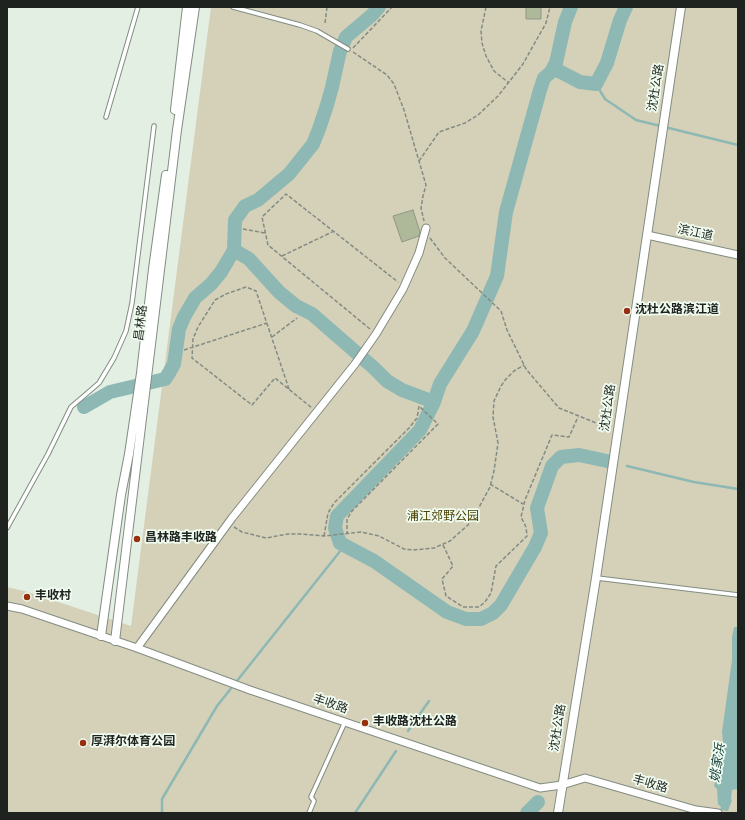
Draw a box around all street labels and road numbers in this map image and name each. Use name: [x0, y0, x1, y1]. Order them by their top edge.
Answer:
street label: 沈杜公路: [646, 63, 668, 113]
street label: 滨江道: [676, 223, 714, 245]
street label: 昌林路: [133, 304, 151, 342]
street label: 沈杜公路: [599, 383, 619, 433]
street label: 丰收路: [311, 692, 349, 718]
street label: 沈杜公路: [548, 703, 570, 753]
street label: 丰收路: [631, 773, 669, 797]

